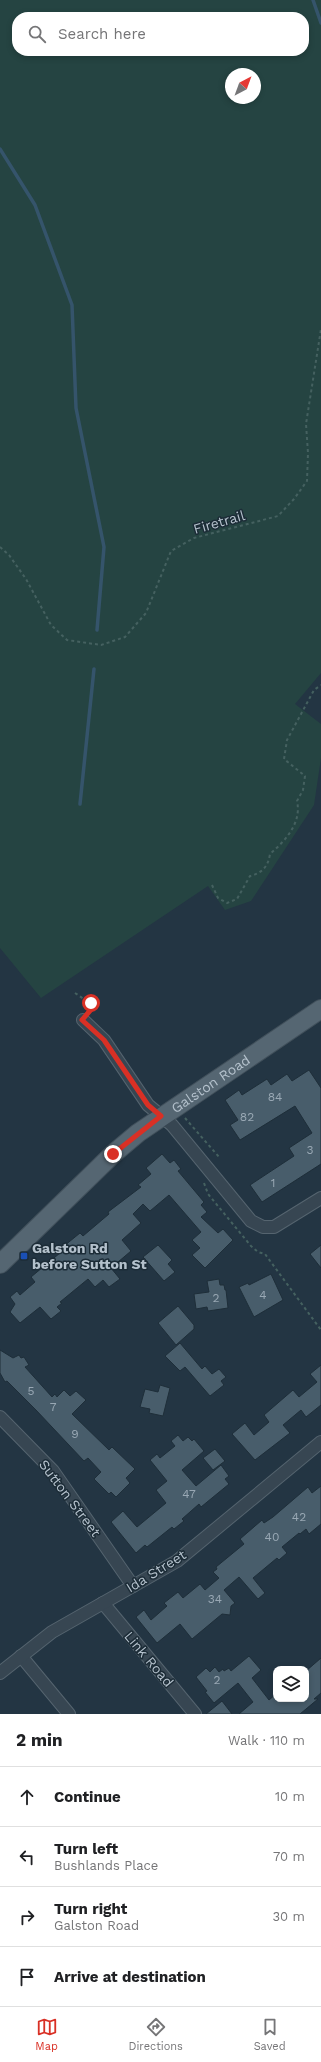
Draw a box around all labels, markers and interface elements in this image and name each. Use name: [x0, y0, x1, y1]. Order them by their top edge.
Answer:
search box: [12, 12, 309, 56]
icon: search: [26, 23, 48, 45]
text: Search here: [58, 25, 146, 43]
north arrow: [225, 68, 261, 104]
street label: Firetrail: [191, 507, 247, 537]
route start: [82, 994, 100, 1012]
street label: Galston Road: [168, 1051, 253, 1116]
house number: 84: [268, 1090, 282, 1104]
house number: 82: [240, 1110, 254, 1124]
house number: 3: [307, 1143, 314, 1157]
route end: [104, 1145, 122, 1163]
house number: 1: [271, 1176, 275, 1190]
place label: Galston Rd before Sutton St: [32, 1240, 147, 1272]
marker: Galston Rd before Sutton St: [19, 1251, 29, 1261]
house number: 4: [259, 1288, 267, 1302]
house number: 2: [213, 1291, 220, 1305]
house number: 5: [28, 1384, 35, 1398]
house number: 7: [50, 1400, 57, 1414]
house number: 9: [71, 1427, 79, 1441]
street label: Sutton Street: [36, 1456, 104, 1540]
house number: 47: [182, 1487, 196, 1501]
house number: 42: [292, 1510, 306, 1524]
house number: 40: [265, 1530, 279, 1544]
street label: Ida Street: [123, 1546, 189, 1596]
house number: 34: [208, 1592, 222, 1606]
street label: Link Road: [121, 1628, 177, 1690]
map controls: [273, 1666, 309, 1702]
button: layers: [273, 1666, 309, 1702]
house number: 2: [214, 1673, 221, 1687]
text: 2 min: [16, 1730, 62, 1750]
text: Walk · 110 m: [228, 1733, 305, 1748]
icon: ahead: [16, 1786, 38, 1808]
text: Continue: [54, 1788, 121, 1806]
text: 10 m: [275, 1789, 305, 1804]
text: Turn left: [54, 1840, 118, 1858]
icon: left: [16, 1846, 38, 1868]
text: 70 m: [273, 1849, 305, 1864]
text: Bushlands Place: [54, 1858, 158, 1873]
text: Turn right: [54, 1900, 127, 1918]
icon: right: [16, 1906, 38, 1928]
text: 30 m: [273, 1909, 305, 1924]
text: Galston Road: [54, 1918, 139, 1933]
icon: arrive: [16, 1966, 38, 1988]
text: Arrive at destination: [54, 1968, 206, 1986]
tab: Map: [35, 2016, 58, 2053]
tab: Directions: [129, 2016, 183, 2053]
tab: Saved: [254, 2016, 286, 2053]

